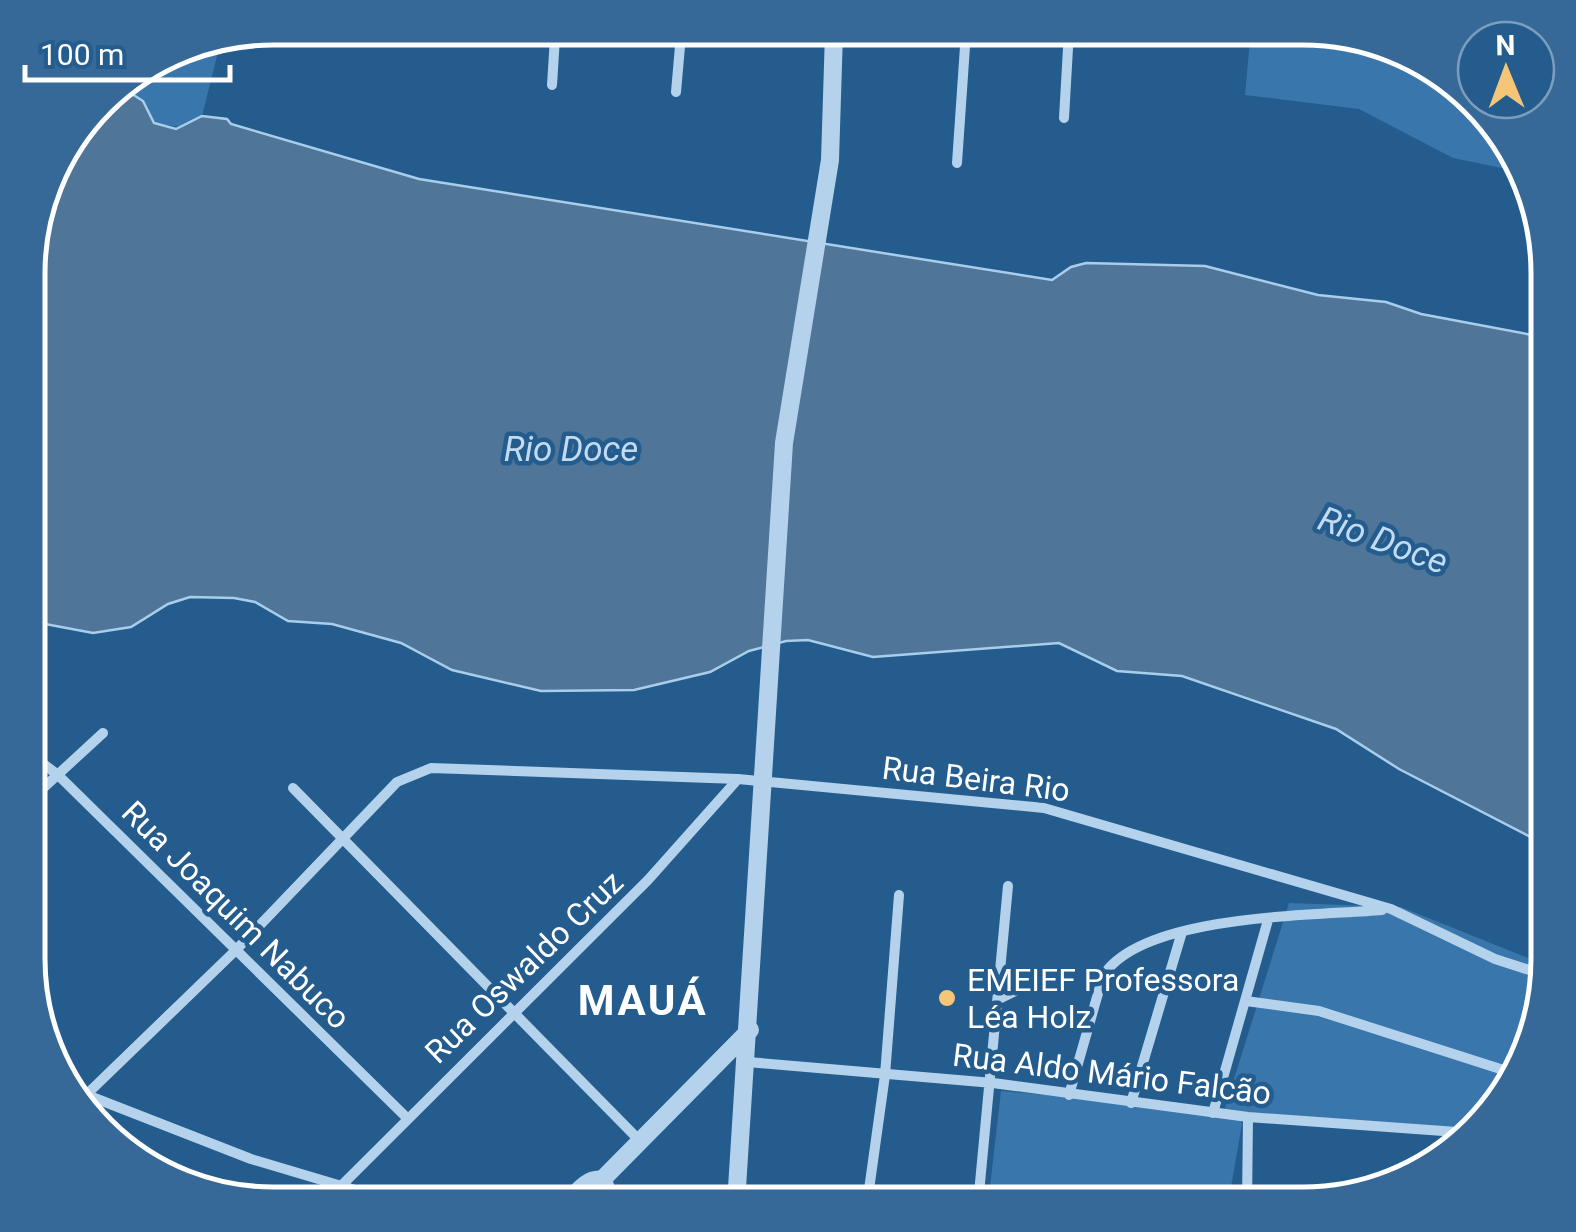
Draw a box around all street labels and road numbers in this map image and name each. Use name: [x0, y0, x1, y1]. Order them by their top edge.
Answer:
street label: Rua Beira Rio: [880, 749, 1072, 809]
street label: Rua Joaquim Nabuco: [114, 793, 358, 1037]
street label: Rua Oswaldo Cruz: [417, 863, 631, 1071]
street label: Rua Aldo Mário Falcão: [951, 1036, 1273, 1112]

